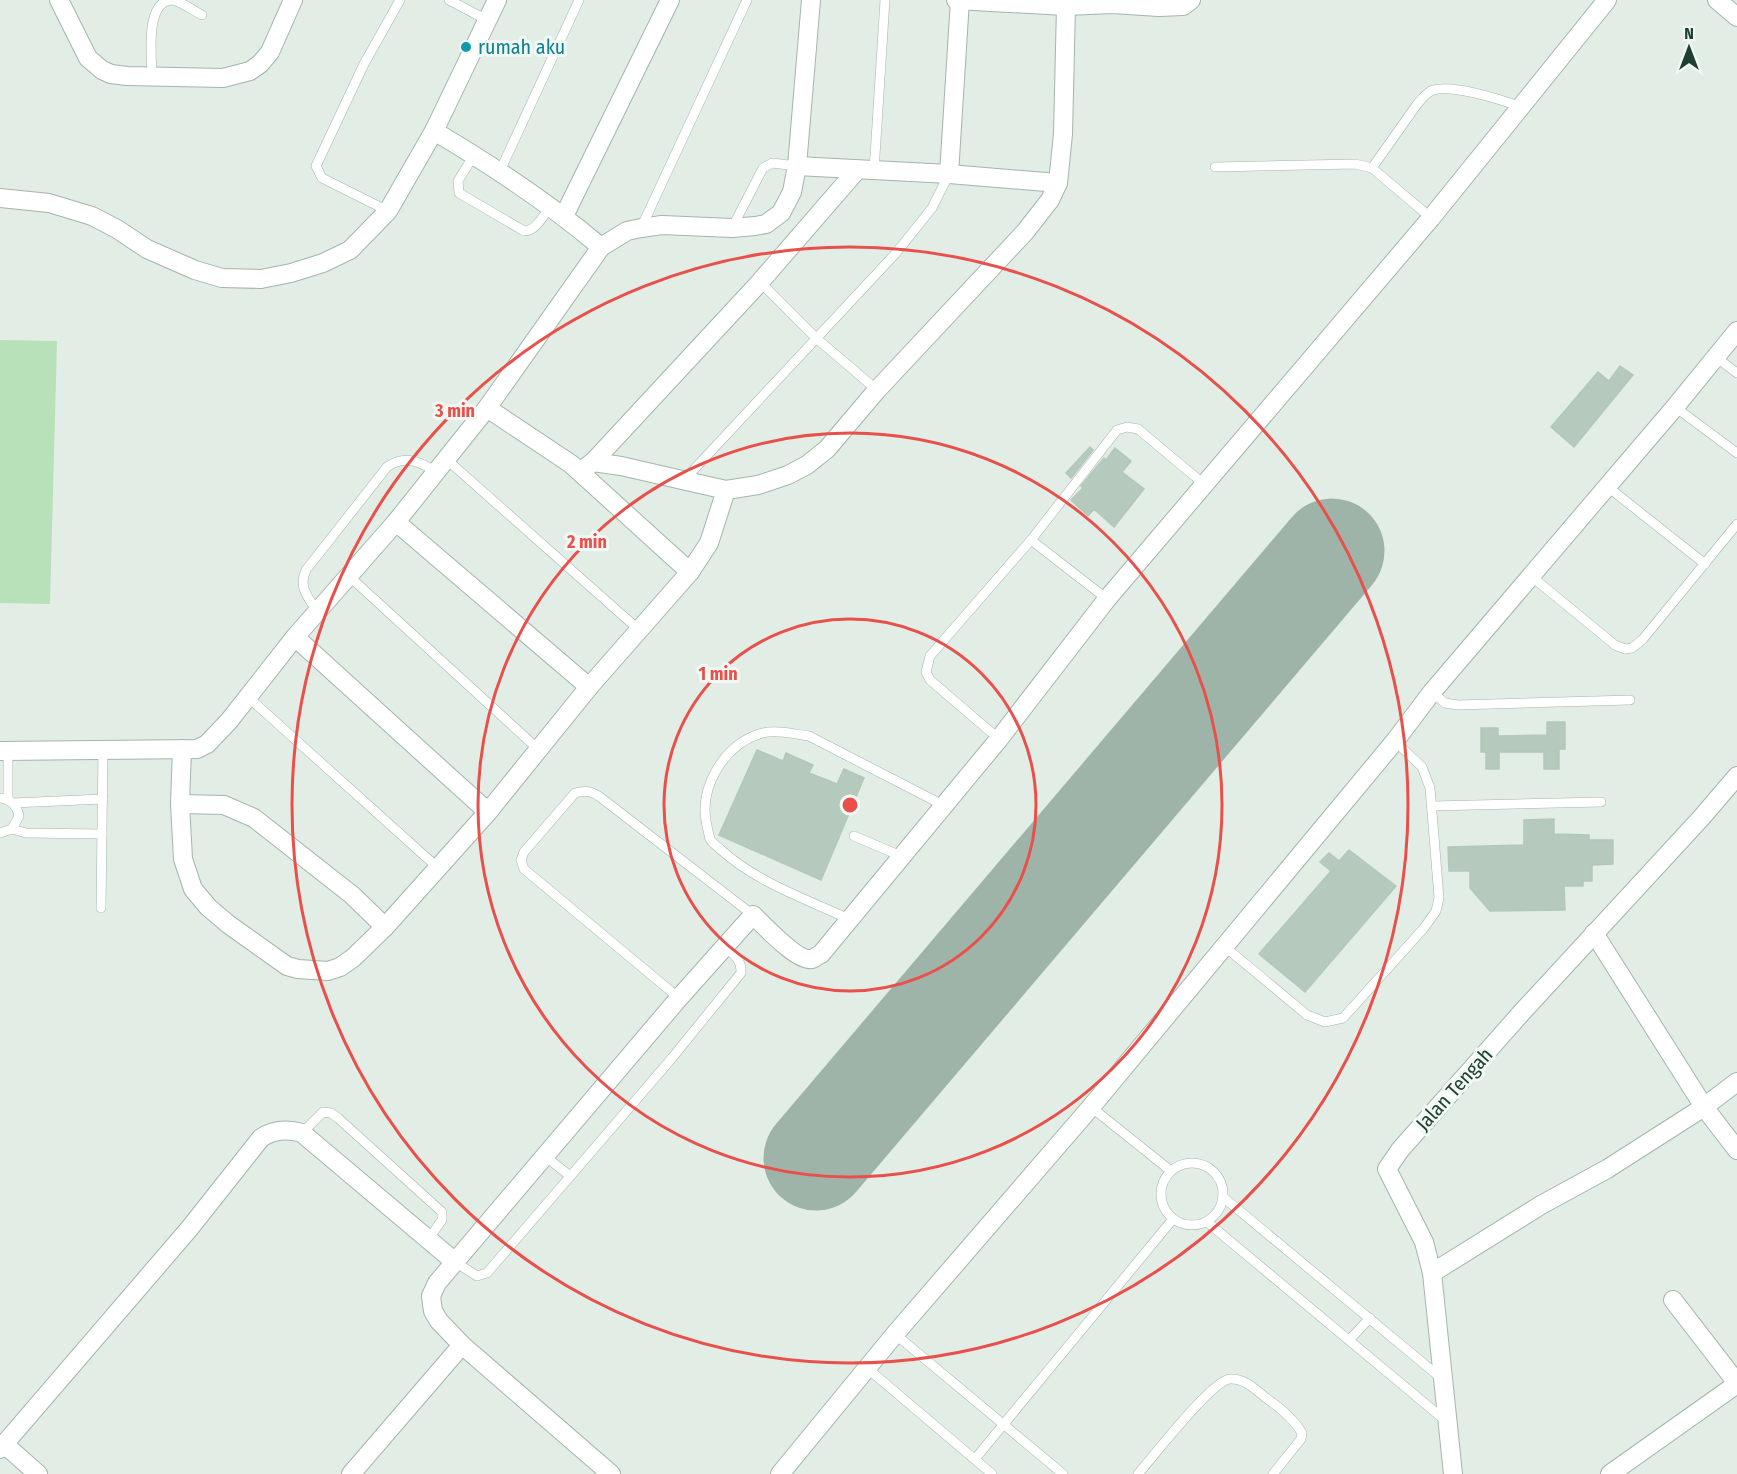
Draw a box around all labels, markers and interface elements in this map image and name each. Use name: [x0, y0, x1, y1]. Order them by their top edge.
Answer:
north arrow: [1659, 18, 1719, 78]
text: N: [1684, 24, 1694, 43]
place label: rumah aku: [478, 35, 565, 59]
marker: rumah aku: [459, 40, 473, 54]
text: 3 min: [434, 400, 475, 422]
text: 2 min: [566, 531, 607, 553]
text: 1 min: [698, 663, 738, 685]
centre of rings: [840, 795, 860, 815]
street label: Jalan Tengah: [1411, 1043, 1497, 1135]

